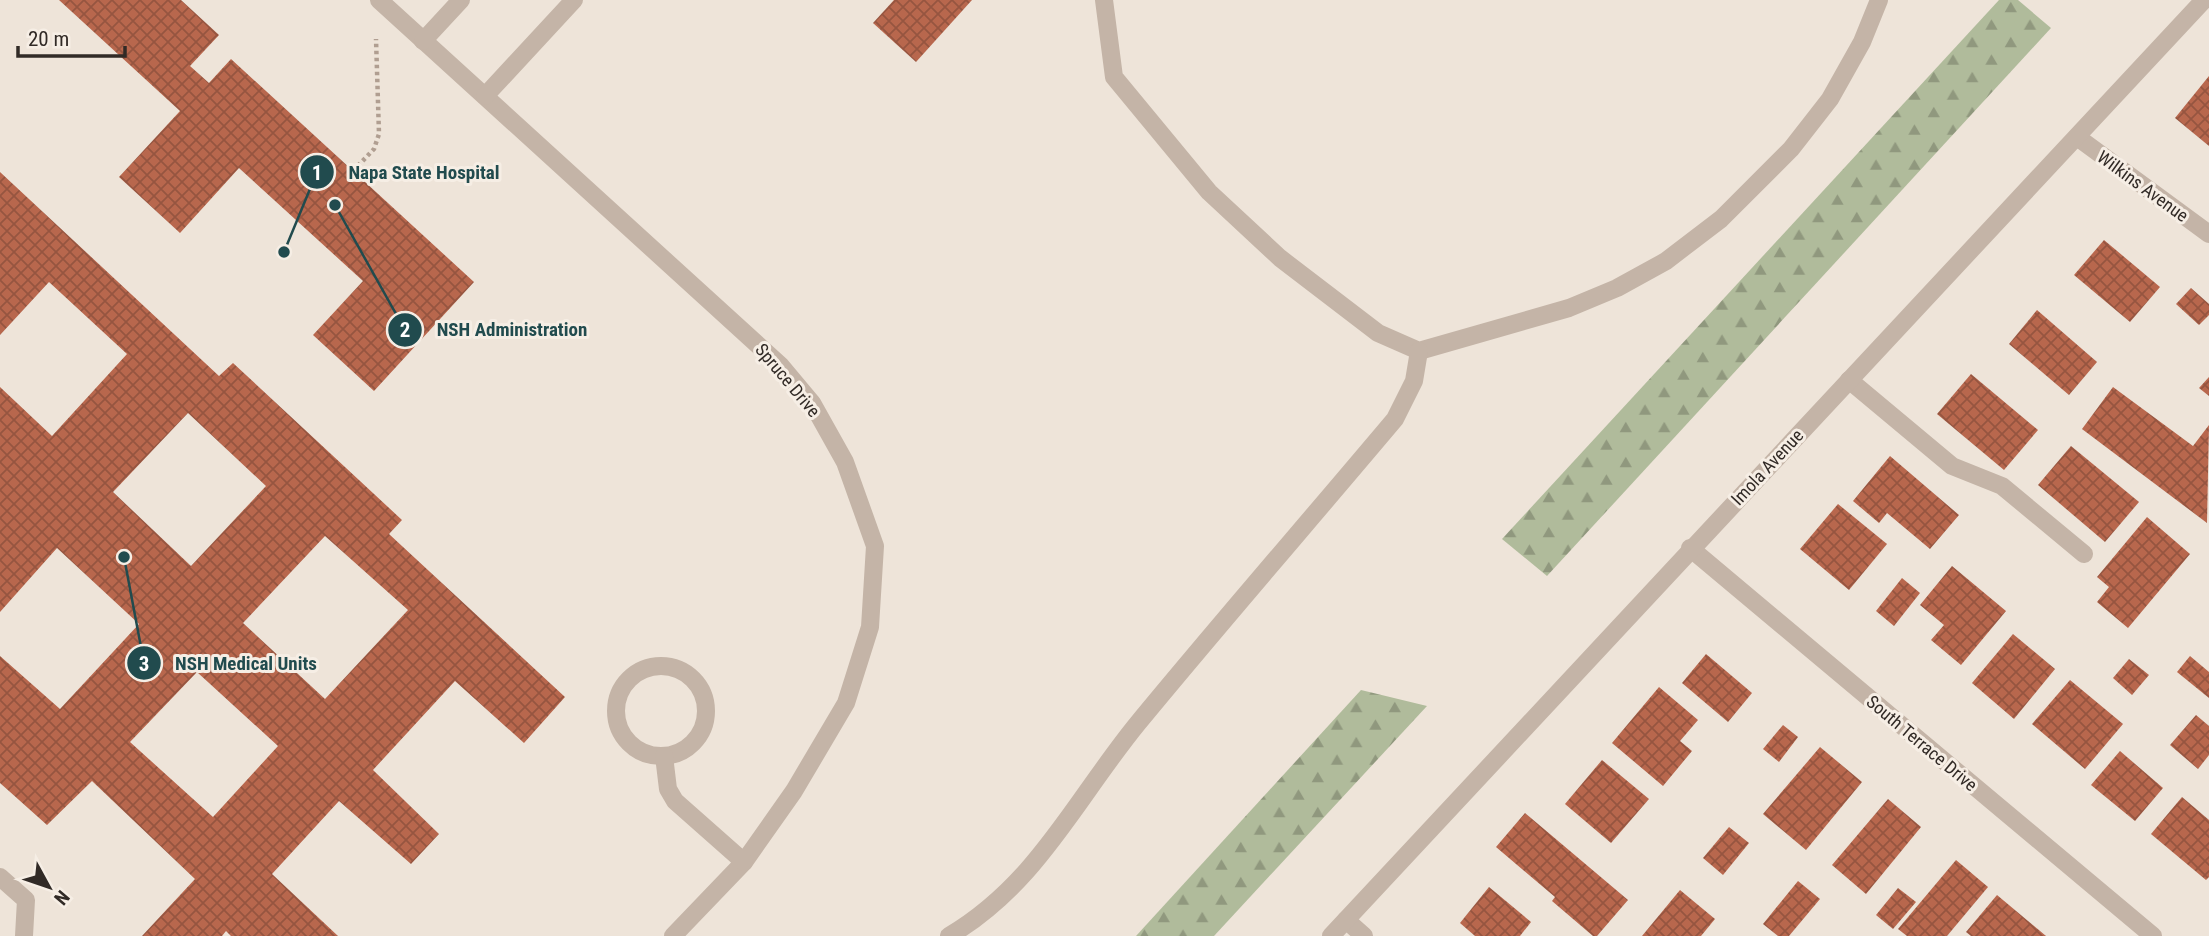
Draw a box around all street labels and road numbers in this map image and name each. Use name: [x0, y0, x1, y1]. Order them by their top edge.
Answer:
street label: Wilkins Avenue: [2094, 146, 2192, 226]
street label: Spruce Drive: [751, 339, 825, 421]
street label: Imola Avenue: [1727, 425, 1807, 509]
street label: South Terrace Drive: [1862, 691, 1982, 795]

